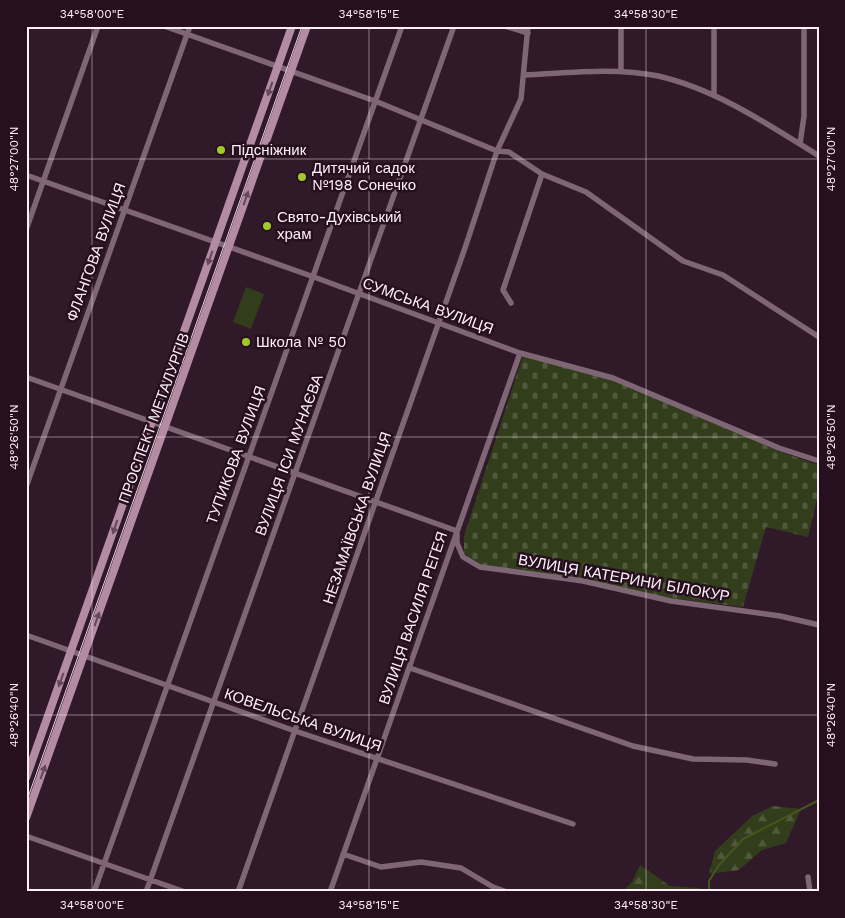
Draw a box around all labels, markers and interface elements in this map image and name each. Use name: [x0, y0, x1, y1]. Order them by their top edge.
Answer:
text: 34°58'00"E: [60, 7, 125, 21]
text: 34°58'15"E: [338, 7, 400, 21]
text: 34°58'30"E: [614, 7, 678, 21]
one-way arrow: [266, 81, 273, 96]
text: 48°27'00"N: [7, 126, 21, 192]
text: 48°27'00"N: [824, 126, 838, 192]
place label: Підсніжник: [231, 141, 307, 159]
marker: Підсніжник: [215, 144, 227, 156]
place label: Дитячий садок №198 Сонечко: [312, 159, 416, 194]
marker: Дитячий садок №198 Сонечко: [296, 171, 308, 183]
street label: ФЛАНГОВА ВУЛИЦЯ: [63, 180, 129, 324]
one-way arrow: [242, 190, 250, 205]
place label: Свято-Духівський храм: [277, 208, 402, 243]
marker: Свято-Духівський храм: [261, 220, 273, 232]
one-way arrow: [206, 251, 213, 266]
street label: СУМСЬКА ВУЛИЦЯ: [360, 274, 496, 338]
street label: ПРОСПЕКТ МЕТАЛУРГІВ: [115, 330, 193, 506]
place label: Школа № 50: [256, 333, 346, 351]
marker: Школа № 50: [240, 336, 252, 348]
street label: ВУЛИЦЯ ІСИ МУНАЄВА: [251, 372, 327, 538]
street label: ТУПИКОВА ВУЛИЦЯ: [203, 383, 269, 527]
text: 48°26'50"N: [7, 404, 21, 470]
text: 48°26'50"N: [824, 404, 838, 470]
street label: НЕЗАМАЇВСЬКА ВУЛИЦЯ: [319, 429, 395, 607]
one-way arrow: [111, 520, 119, 535]
street label: ВУЛИЦЯ ВАСИЛЯ РЕГЕЯ: [375, 529, 451, 707]
street label: ВУЛИЦЯ КАТЕРИНИ БІЛОКУР: [517, 551, 731, 605]
one-way arrow: [93, 611, 101, 626]
one-way arrow: [57, 673, 64, 688]
text: 48°26'40"N: [7, 683, 21, 747]
text: 48°26'40"N: [824, 683, 838, 747]
street label: КОВЕЛЬСЬКА ВУЛИЦЯ: [222, 685, 384, 755]
one-way arrow: [39, 764, 47, 779]
text: 34°58'00"E: [60, 898, 125, 912]
text: 34°58'15"E: [338, 898, 400, 912]
text: 34°58'30"E: [614, 898, 678, 912]

